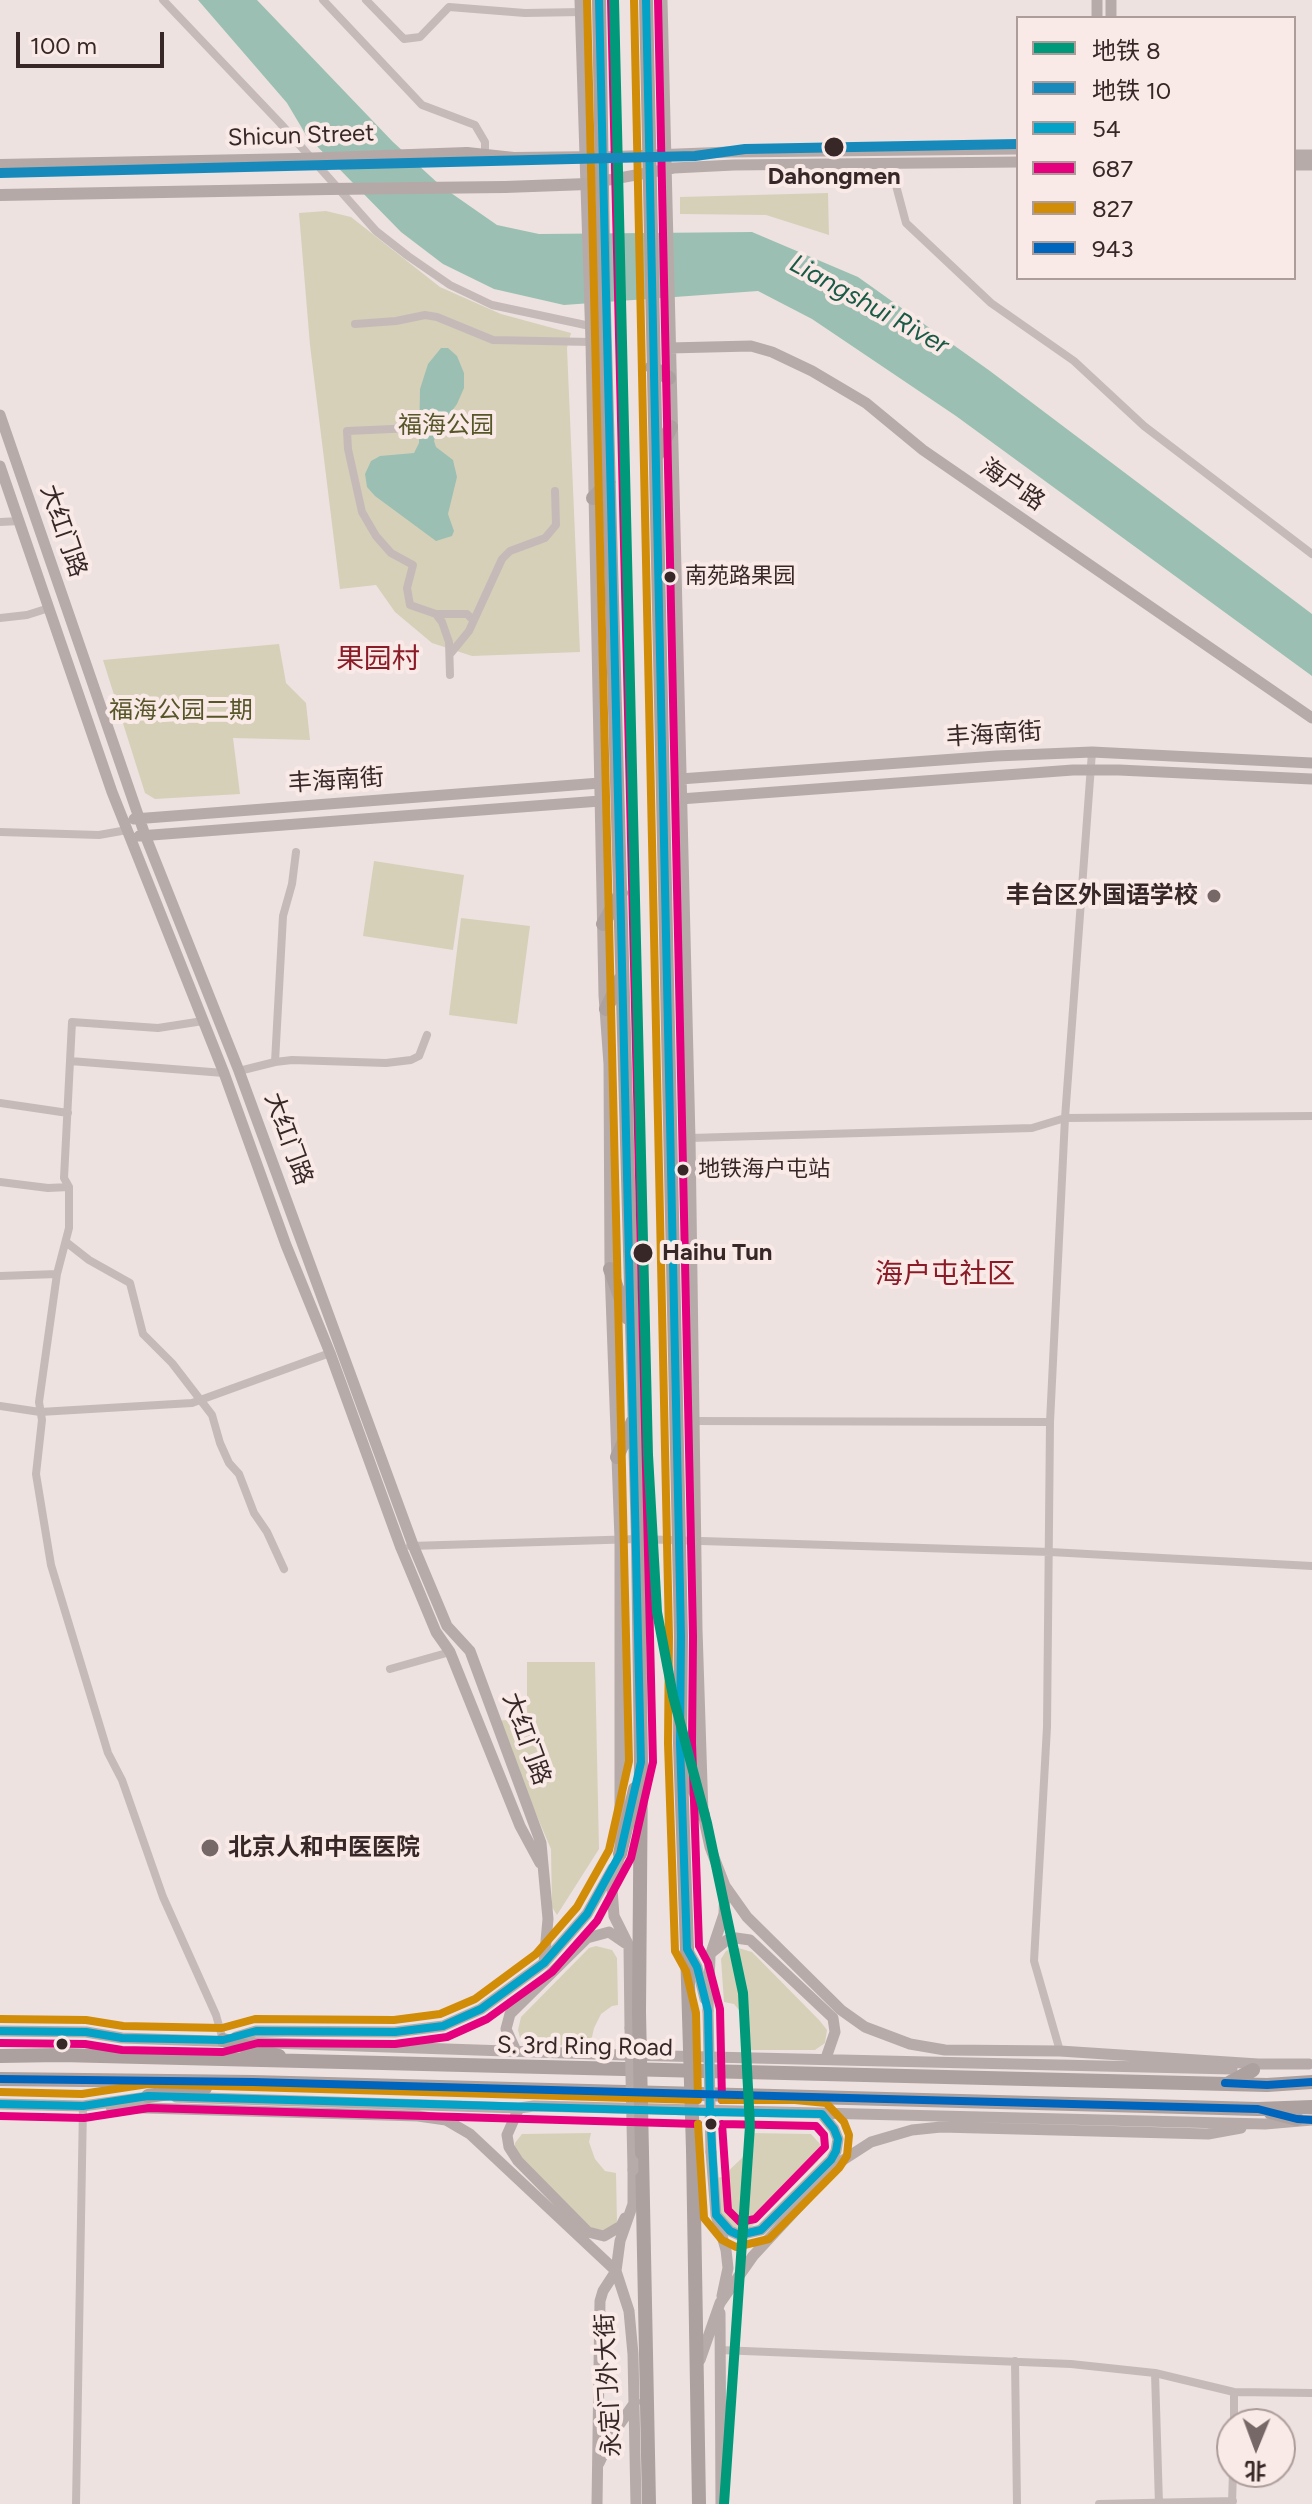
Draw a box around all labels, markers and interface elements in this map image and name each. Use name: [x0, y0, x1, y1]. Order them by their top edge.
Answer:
scale bar: [20, 16, 168, 66]
legend: [1016, 16, 1296, 280]
text: 100 m: [30, 31, 97, 60]
text: 地铁 8: [1092, 36, 1161, 65]
text: 地铁 10: [1092, 76, 1171, 105]
text: 54: [1092, 114, 1121, 143]
street label: Shicun Street: [227, 119, 375, 153]
marker: Dahongmen: [822, 135, 846, 159]
text: 687: [1092, 154, 1133, 183]
place label: Dahongmen: [767, 163, 901, 191]
text: 827: [1092, 194, 1133, 223]
text: 943: [1092, 234, 1134, 263]
water label: Liangshui River: [784, 248, 954, 362]
park label: 福海公园: [398, 412, 494, 440]
street label: 海户路: [974, 453, 1050, 517]
street label: 大红门路: [34, 481, 92, 581]
place label: 南苑路果园: [685, 564, 795, 590]
marker: 南苑路果园: [662, 569, 678, 585]
district label: 果园村: [336, 643, 420, 677]
park label: 福海公园二期: [109, 697, 253, 725]
street label: 丰海南街: [945, 717, 1043, 753]
street label: 丰海南街: [287, 763, 385, 799]
place label: 丰台区外国语学校: [1006, 882, 1198, 910]
marker: 丰台区外国语学校: [1205, 887, 1223, 905]
street label: 大红门路: [258, 1089, 318, 1189]
place label: 地铁海户屯站: [698, 1157, 830, 1183]
marker: 地铁海户屯站: [675, 1162, 691, 1178]
place label: Haihu Tun: [662, 1239, 772, 1267]
marker: Haihu Tun: [631, 1241, 655, 1265]
district label: 海户屯社区: [875, 1258, 1015, 1292]
street label: 大红门路: [496, 1689, 556, 1789]
place label: 北京人和中医医院: [228, 1834, 420, 1862]
marker: 北京人和中医医院: [199, 1837, 221, 1859]
street label: S. 3rd Ring Road: [497, 2031, 673, 2063]
unlabelled marker: [54, 2036, 70, 2052]
unlabelled marker: [703, 2116, 719, 2132]
street label: 永定门外大街: [591, 2312, 627, 2458]
north arrow: [1216, 2408, 1296, 2488]
text: 北: [1244, 2457, 1267, 2484]

